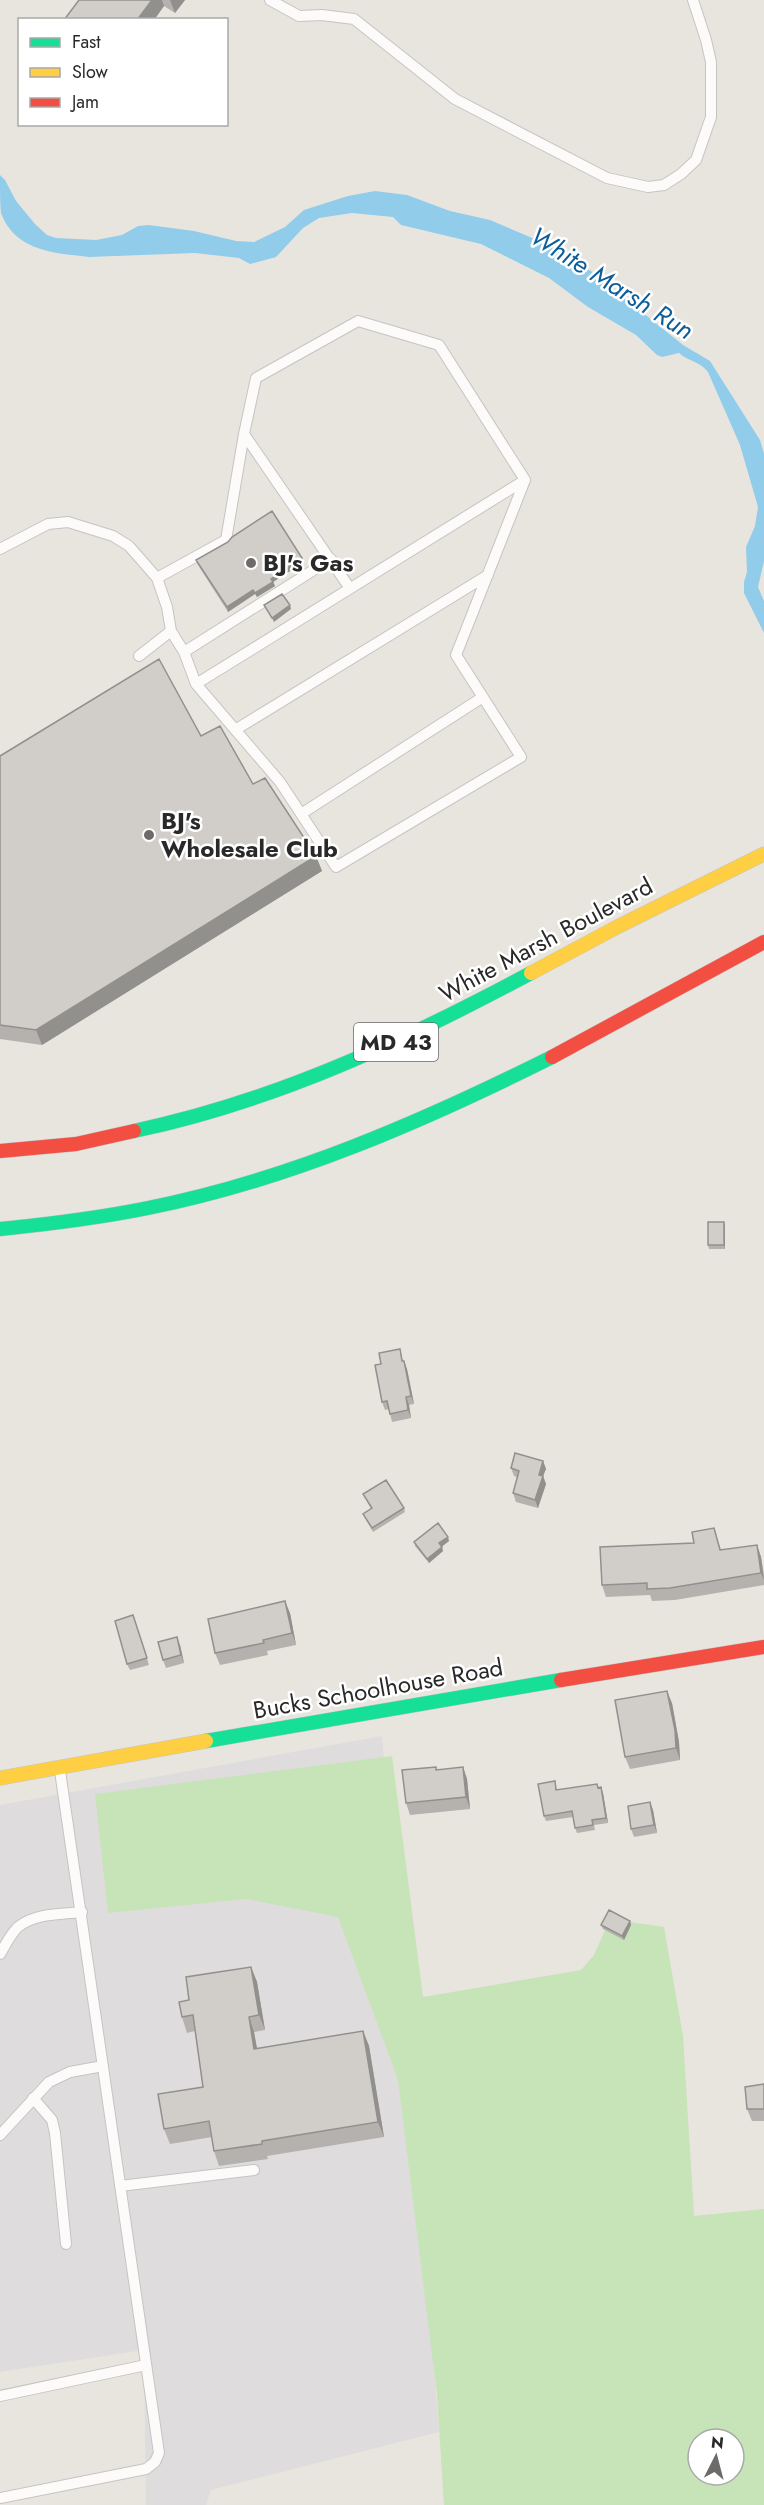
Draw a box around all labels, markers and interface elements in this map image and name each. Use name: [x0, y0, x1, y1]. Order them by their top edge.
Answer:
legend: [18, 18, 228, 126]
text: Fast: [72, 29, 101, 55]
text: Slow: [72, 59, 109, 85]
text: Jam: [70, 89, 99, 115]
water label: White Marsh Run: [523, 217, 701, 349]
place label: BJ's Gas: [263, 545, 353, 580]
marker: BJ's Gas: [244, 556, 258, 570]
place label: BJ's Wholesale Club: [161, 803, 338, 866]
marker: BJ's Wholesale Club: [142, 828, 156, 842]
street label: White Marsh Boulevard: [433, 868, 659, 1011]
road number: MD 43: [354, 1023, 438, 1061]
street label: Bucks Schoolhouse Road: [250, 1649, 506, 1728]
north arrow: [686, 2427, 746, 2487]
text: N: [710, 2430, 725, 2455]

